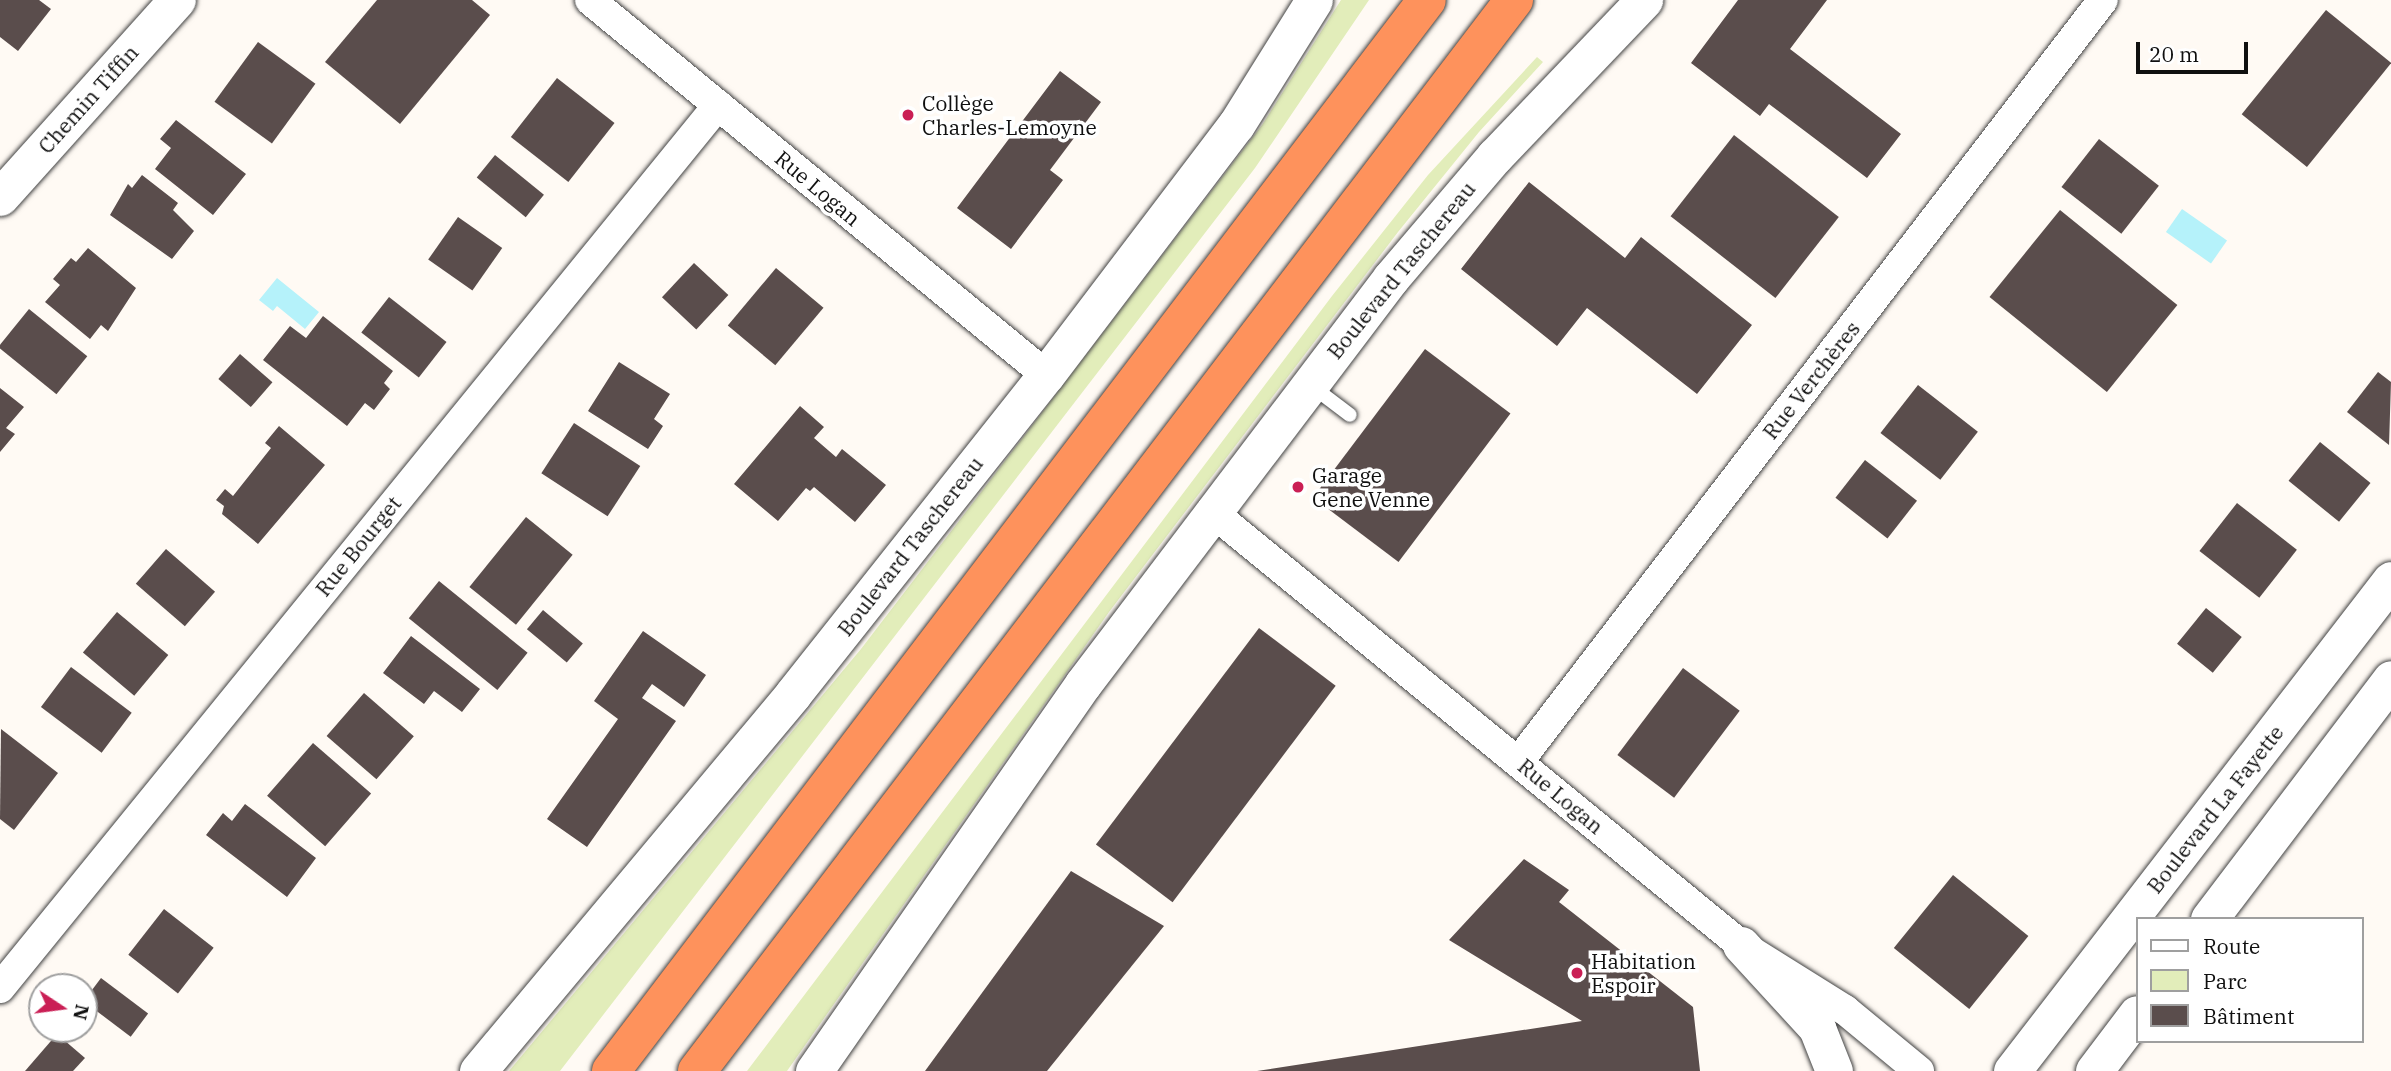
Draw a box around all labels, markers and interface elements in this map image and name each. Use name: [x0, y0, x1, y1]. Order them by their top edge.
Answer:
scale bar: [2139, 28, 2251, 72]
street label: Chemin Tiffin: [33, 40, 143, 158]
text: 20 m: [2149, 40, 2199, 68]
place label: Collège Charles-Lemoyne: [922, 90, 1097, 140]
marker: Collège Charles-Lemoyne: [900, 107, 916, 123]
street label: Rue Logan: [770, 145, 866, 231]
street label: Boulevard Taschereau: [1322, 176, 1480, 364]
street label: Rue Verchères: [1757, 316, 1865, 444]
street label: Boulevard Taschereau: [832, 451, 988, 641]
place label: Garage Gene Venne: [1312, 462, 1430, 512]
marker: Garage Gene Venne: [1290, 479, 1306, 495]
street label: Rue Bourget: [310, 491, 406, 601]
street label: Boulevard La Fayette: [2142, 720, 2288, 898]
street label: Rue Logan: [1513, 753, 1609, 839]
legend: [2136, 917, 2363, 1043]
text: Route: [2203, 932, 2260, 960]
place label: Habitation Espoir: [1591, 948, 1696, 998]
marker: Habitation Espoir: [1569, 965, 1585, 981]
text: Parc: [2203, 967, 2247, 995]
north arrow: [28, 973, 98, 1043]
text: N: [68, 1002, 95, 1022]
text: Bâtiment: [2203, 1002, 2294, 1030]

